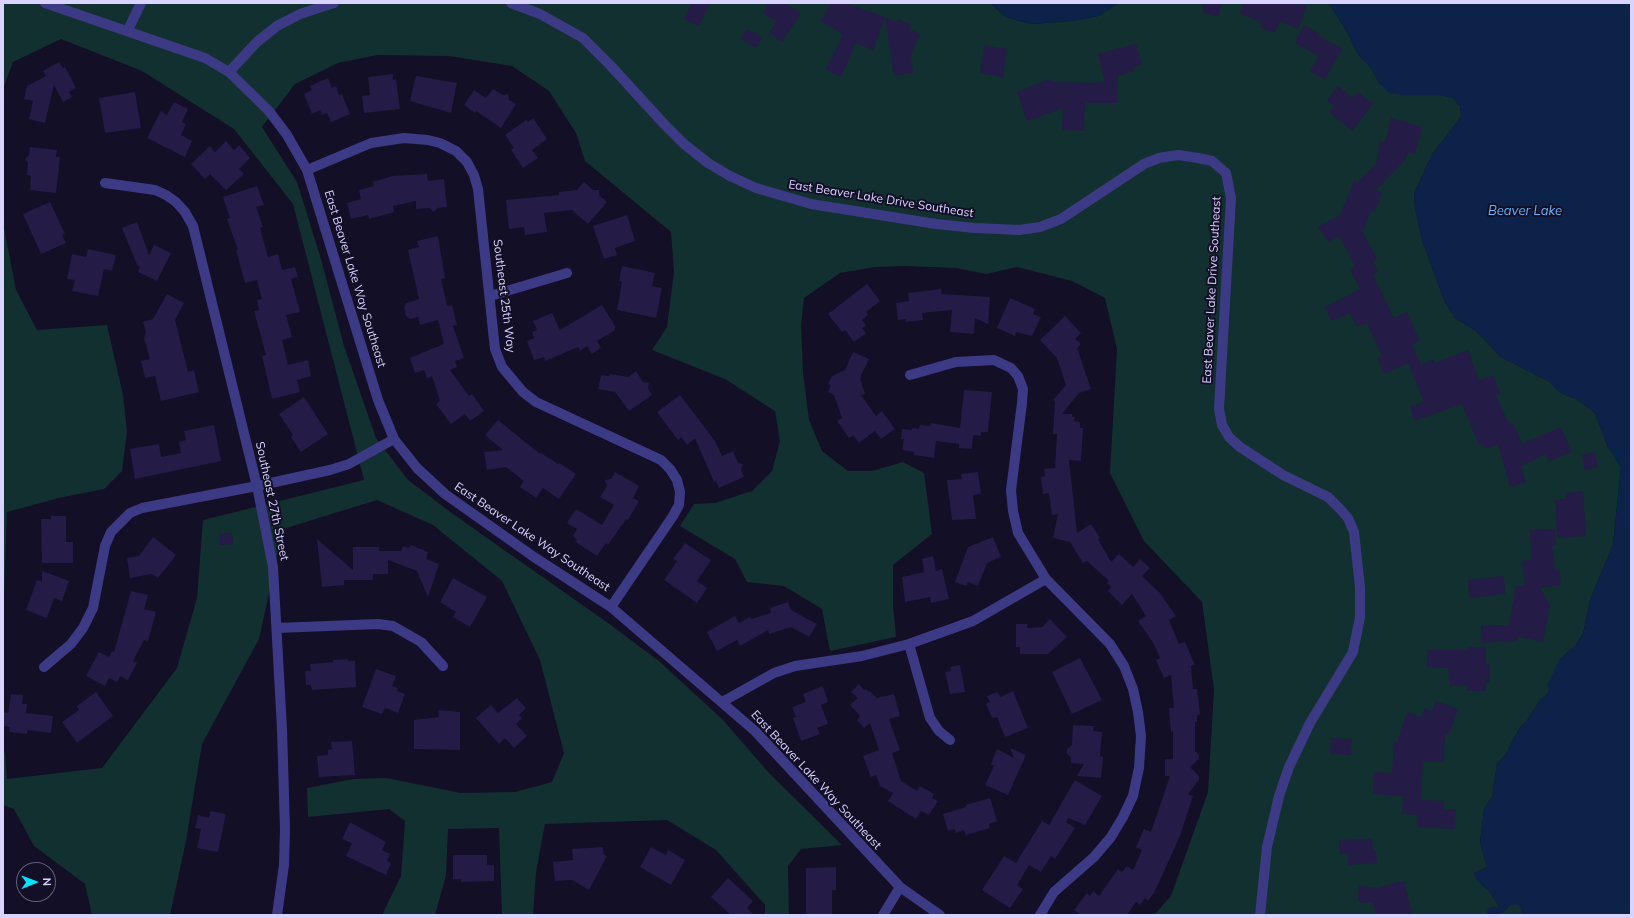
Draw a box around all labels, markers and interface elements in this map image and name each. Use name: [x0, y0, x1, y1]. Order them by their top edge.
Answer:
street label: East Beaver Lake Drive Southeast: [787, 177, 975, 221]
street label: East Beaver Lake Way Southeast: [321, 189, 389, 369]
street label: East Beaver Lake Drive Southeast: [1200, 196, 1224, 384]
water label: Beaver Lake: [1488, 203, 1562, 219]
street label: Southeast 25th Way: [490, 238, 518, 354]
street label: Southeast 27th Street: [252, 440, 292, 562]
street label: East Beaver Lake Way Southeast: [451, 479, 613, 595]
street label: East Beaver Lake Way Southeast: [748, 708, 884, 852]
north arrow: [16, 862, 56, 902]
text: N: [40, 878, 54, 886]

